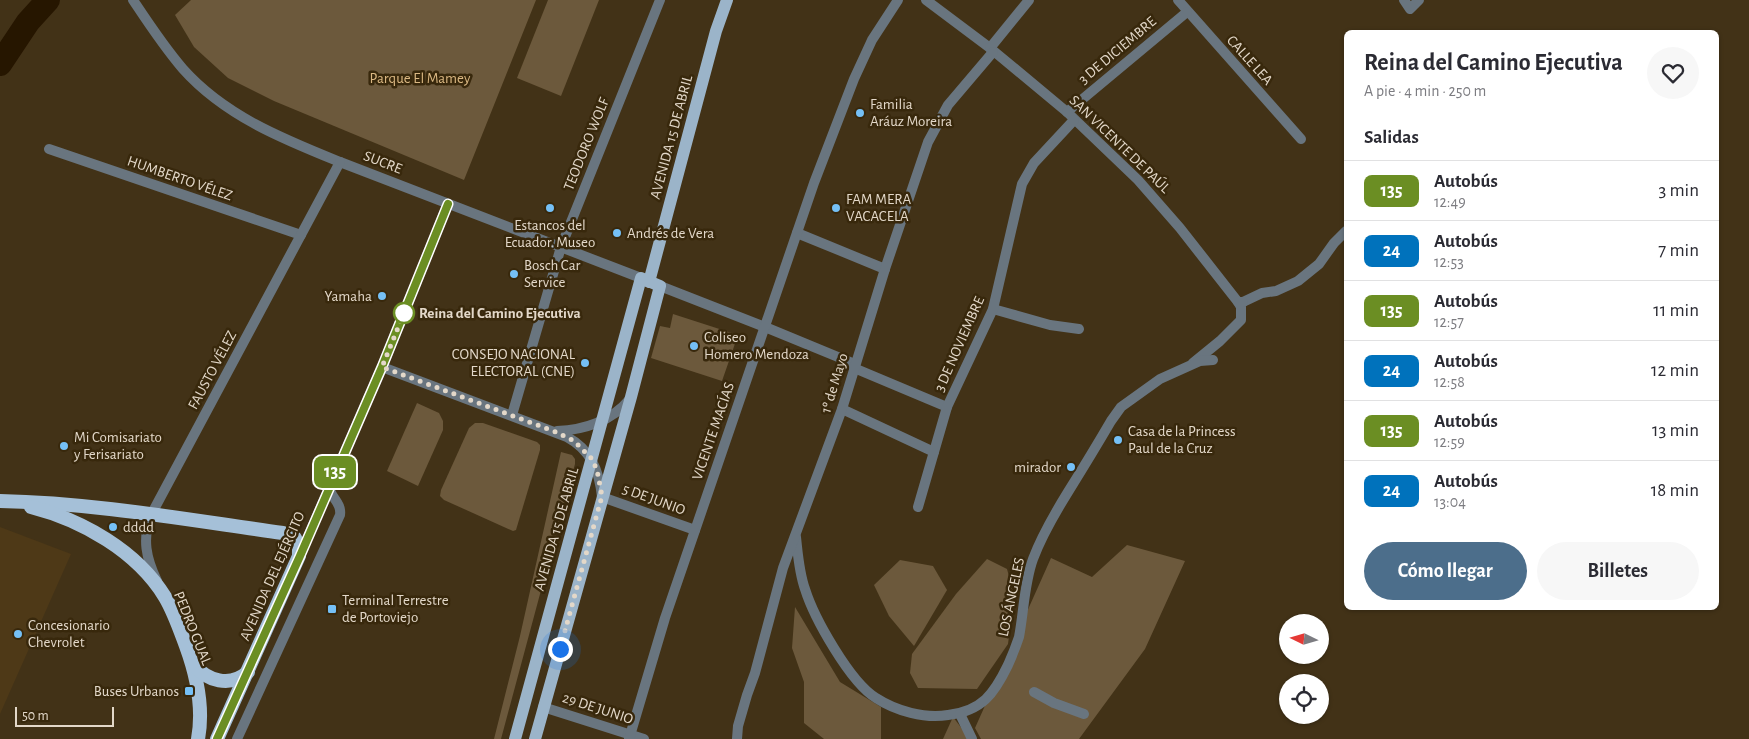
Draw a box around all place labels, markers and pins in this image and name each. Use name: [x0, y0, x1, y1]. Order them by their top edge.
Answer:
place label: Familia Aráuz Moreira: [870, 97, 952, 129]
marker: Familia Aráuz Moreira: [854, 107, 866, 119]
place label: FAM MERA VACACELA: [846, 192, 912, 224]
marker: Estancos del Ecuador. Museo: [544, 202, 556, 214]
marker: FAM MERA VACACELA: [830, 202, 842, 214]
place label: Estancos del Ecuador. Museo: [505, 218, 595, 250]
place label: Andrés de Vera: [627, 226, 714, 241]
marker: Andrés de Vera: [611, 227, 623, 239]
place label: Bosch Car Service: [524, 258, 580, 290]
marker: Bosch Car Service: [508, 268, 520, 280]
place label: Yamaha: [325, 289, 372, 304]
marker: Yamaha: [376, 290, 388, 302]
marker: Reina del Camino Ejecutiva: [393, 302, 415, 324]
place label: Reina del Camino Ejecutiva: [419, 306, 581, 321]
place label: Coliseo Homero Mendoza: [704, 330, 809, 362]
marker: Coliseo Homero Mendoza: [688, 340, 700, 352]
place label: CONSEJO NACIONAL ELECTORAL (CNE): [452, 347, 576, 379]
marker: CONSEJO NACIONAL ELECTORAL (CNE): [579, 357, 591, 369]
place label: Casa de la Princess Paul de la Cruz: [1128, 424, 1236, 456]
place label: Mi Comisariato y Ferisariato: [73, 430, 162, 462]
marker: Casa de la Princess Paul de la Cruz: [1112, 434, 1124, 446]
marker: Mi Comisariato y Ferisariato: [58, 440, 70, 452]
place label: mirador: [1014, 460, 1061, 475]
marker: mirador: [1065, 461, 1077, 473]
place label: dddd: [123, 520, 154, 535]
marker: dddd: [107, 521, 119, 533]
place label: Terminal Terrestre de Portoviejo: [342, 593, 449, 625]
marker: Terminal Terrestre de Portoviejo: [326, 603, 338, 615]
place label: Concesionario Chevrolet: [28, 618, 110, 650]
marker: Concesionario Chevrolet: [12, 628, 24, 640]
place label: Buses Urbanos: [94, 684, 179, 699]
marker: Buses Urbanos: [183, 685, 195, 697]

